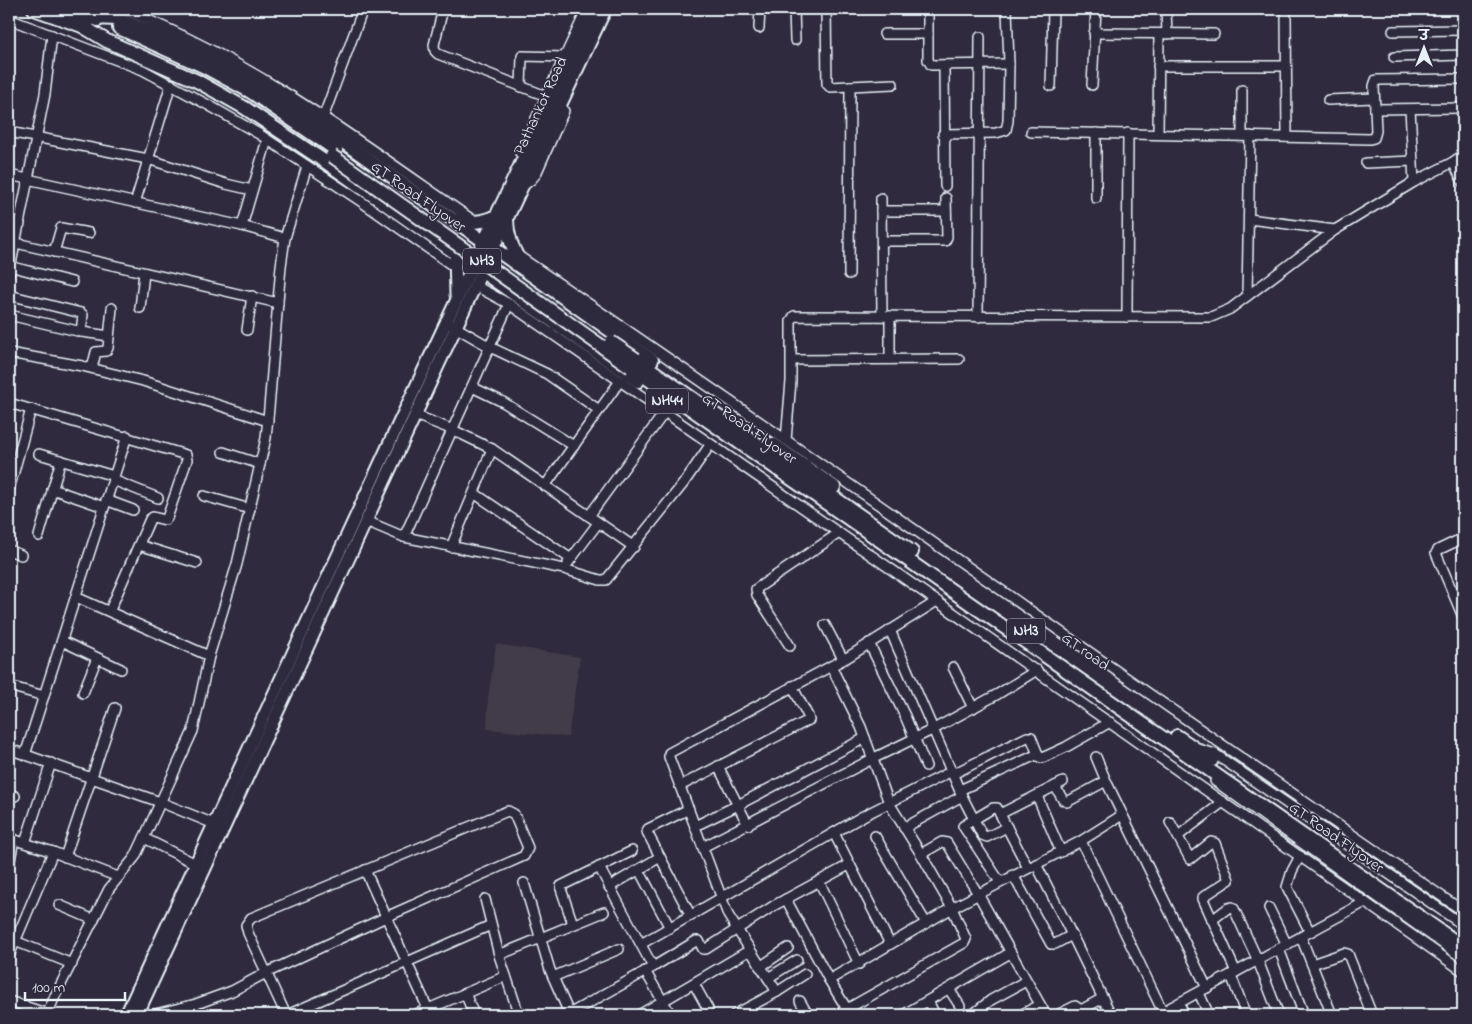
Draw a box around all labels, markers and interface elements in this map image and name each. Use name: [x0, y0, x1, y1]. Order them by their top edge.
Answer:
north arrow: [1400, 22, 1450, 72]
text: उ: [1417, 26, 1430, 47]
street label: Pathankot Road: [508, 53, 574, 159]
street label: GT Road Flyover: [365, 155, 471, 239]
road number: NH3: [463, 248, 501, 274]
street label: GT Road Flyover: [696, 387, 802, 471]
road number: NH44: [646, 388, 688, 414]
road number: NH3: [1007, 618, 1045, 644]
street label: GT road: [1056, 627, 1114, 677]
street label: GT Road Flyover: [1283, 796, 1389, 880]
scale bar: [25, 969, 125, 1001]
text: 100 m: [32, 977, 65, 999]

